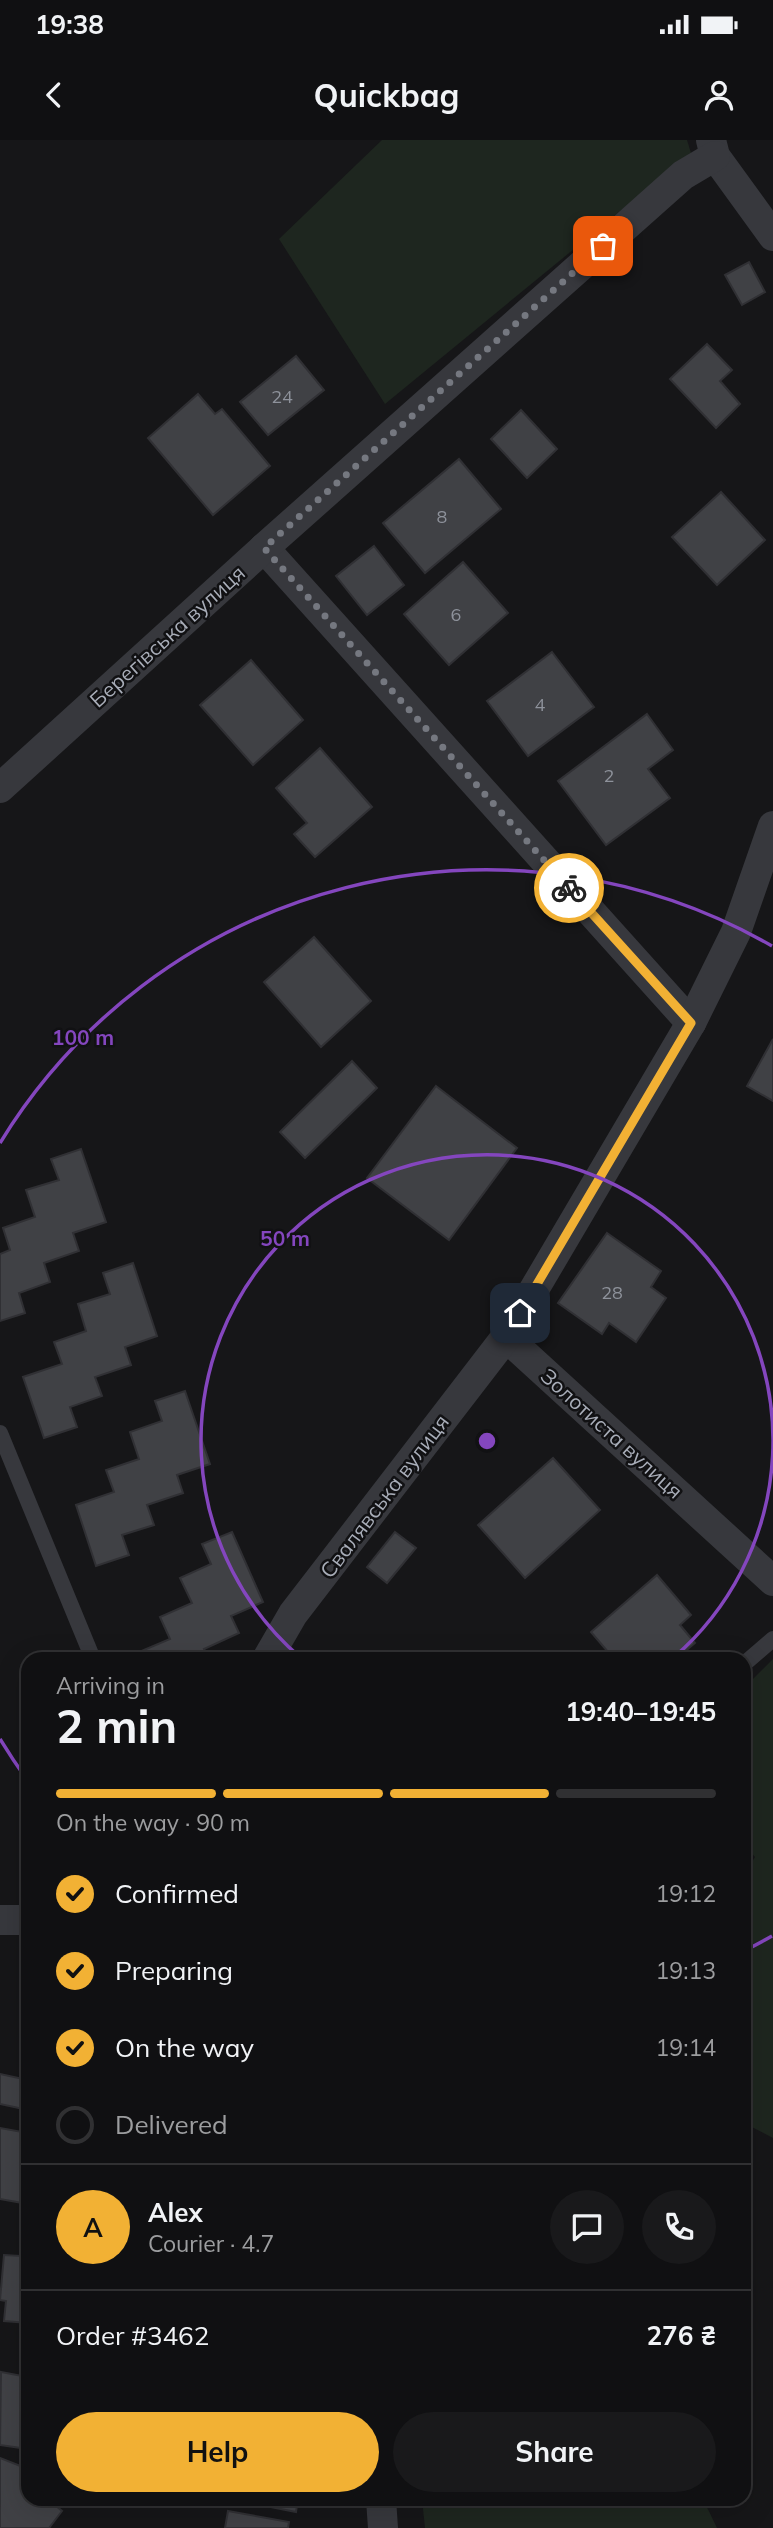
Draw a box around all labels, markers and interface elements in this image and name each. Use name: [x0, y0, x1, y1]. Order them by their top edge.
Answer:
text: 19:38: [35, 8, 104, 41]
text: Quickbag: [314, 75, 459, 115]
icon: back: [35, 76, 73, 114]
icon: person: [700, 76, 738, 114]
pin: [573, 216, 633, 276]
icon: bag: [584, 227, 622, 265]
house number: 24: [271, 385, 293, 408]
house number: 8: [437, 505, 447, 528]
street label: Берегівська вулиця: [84, 559, 250, 713]
house number: 6: [451, 603, 461, 626]
house number: 4: [535, 693, 546, 716]
house number: 2: [604, 764, 614, 787]
courier: [534, 853, 604, 923]
icon: bike: [550, 869, 588, 907]
text: 100 m: [52, 1024, 114, 1050]
text: 50 m: [260, 1225, 310, 1251]
house number: 28: [601, 1281, 623, 1304]
pin: [490, 1283, 550, 1343]
icon: home: [501, 1294, 539, 1332]
street label: Золотиста вулиця: [536, 1362, 688, 1504]
street label: Свалявська вулиця: [314, 1409, 454, 1583]
centre of rings: [475, 1429, 499, 1453]
text: Arriving in: [56, 1671, 165, 1700]
text: 19:40–19:45: [565, 1695, 716, 1728]
text: 2 min: [56, 1697, 177, 1755]
text: On the way · 90 m: [56, 1808, 250, 1837]
icon: check: [56, 1875, 94, 1913]
text: Confirmed: [115, 1877, 239, 1910]
text: 19:12: [656, 1879, 716, 1908]
icon: check: [56, 1952, 94, 1990]
text: Preparing: [115, 1954, 233, 1987]
text: 19:13: [656, 1956, 716, 1985]
icon: check: [56, 2029, 94, 2067]
text: On the way: [115, 2031, 254, 2064]
text: 19:14: [656, 2033, 716, 2062]
text: Delivered: [115, 2108, 228, 2141]
button: chat: [550, 2190, 624, 2264]
button: phone: [642, 2190, 716, 2264]
text: Alex: [148, 2196, 203, 2229]
text: A: [83, 2211, 103, 2244]
text: Courier · 4.7: [148, 2229, 274, 2258]
text: Order #3462: [56, 2319, 209, 2352]
text: 276 ₴: [646, 2319, 716, 2352]
button: Help: [56, 2412, 379, 2492]
button: Share: [393, 2412, 716, 2492]

